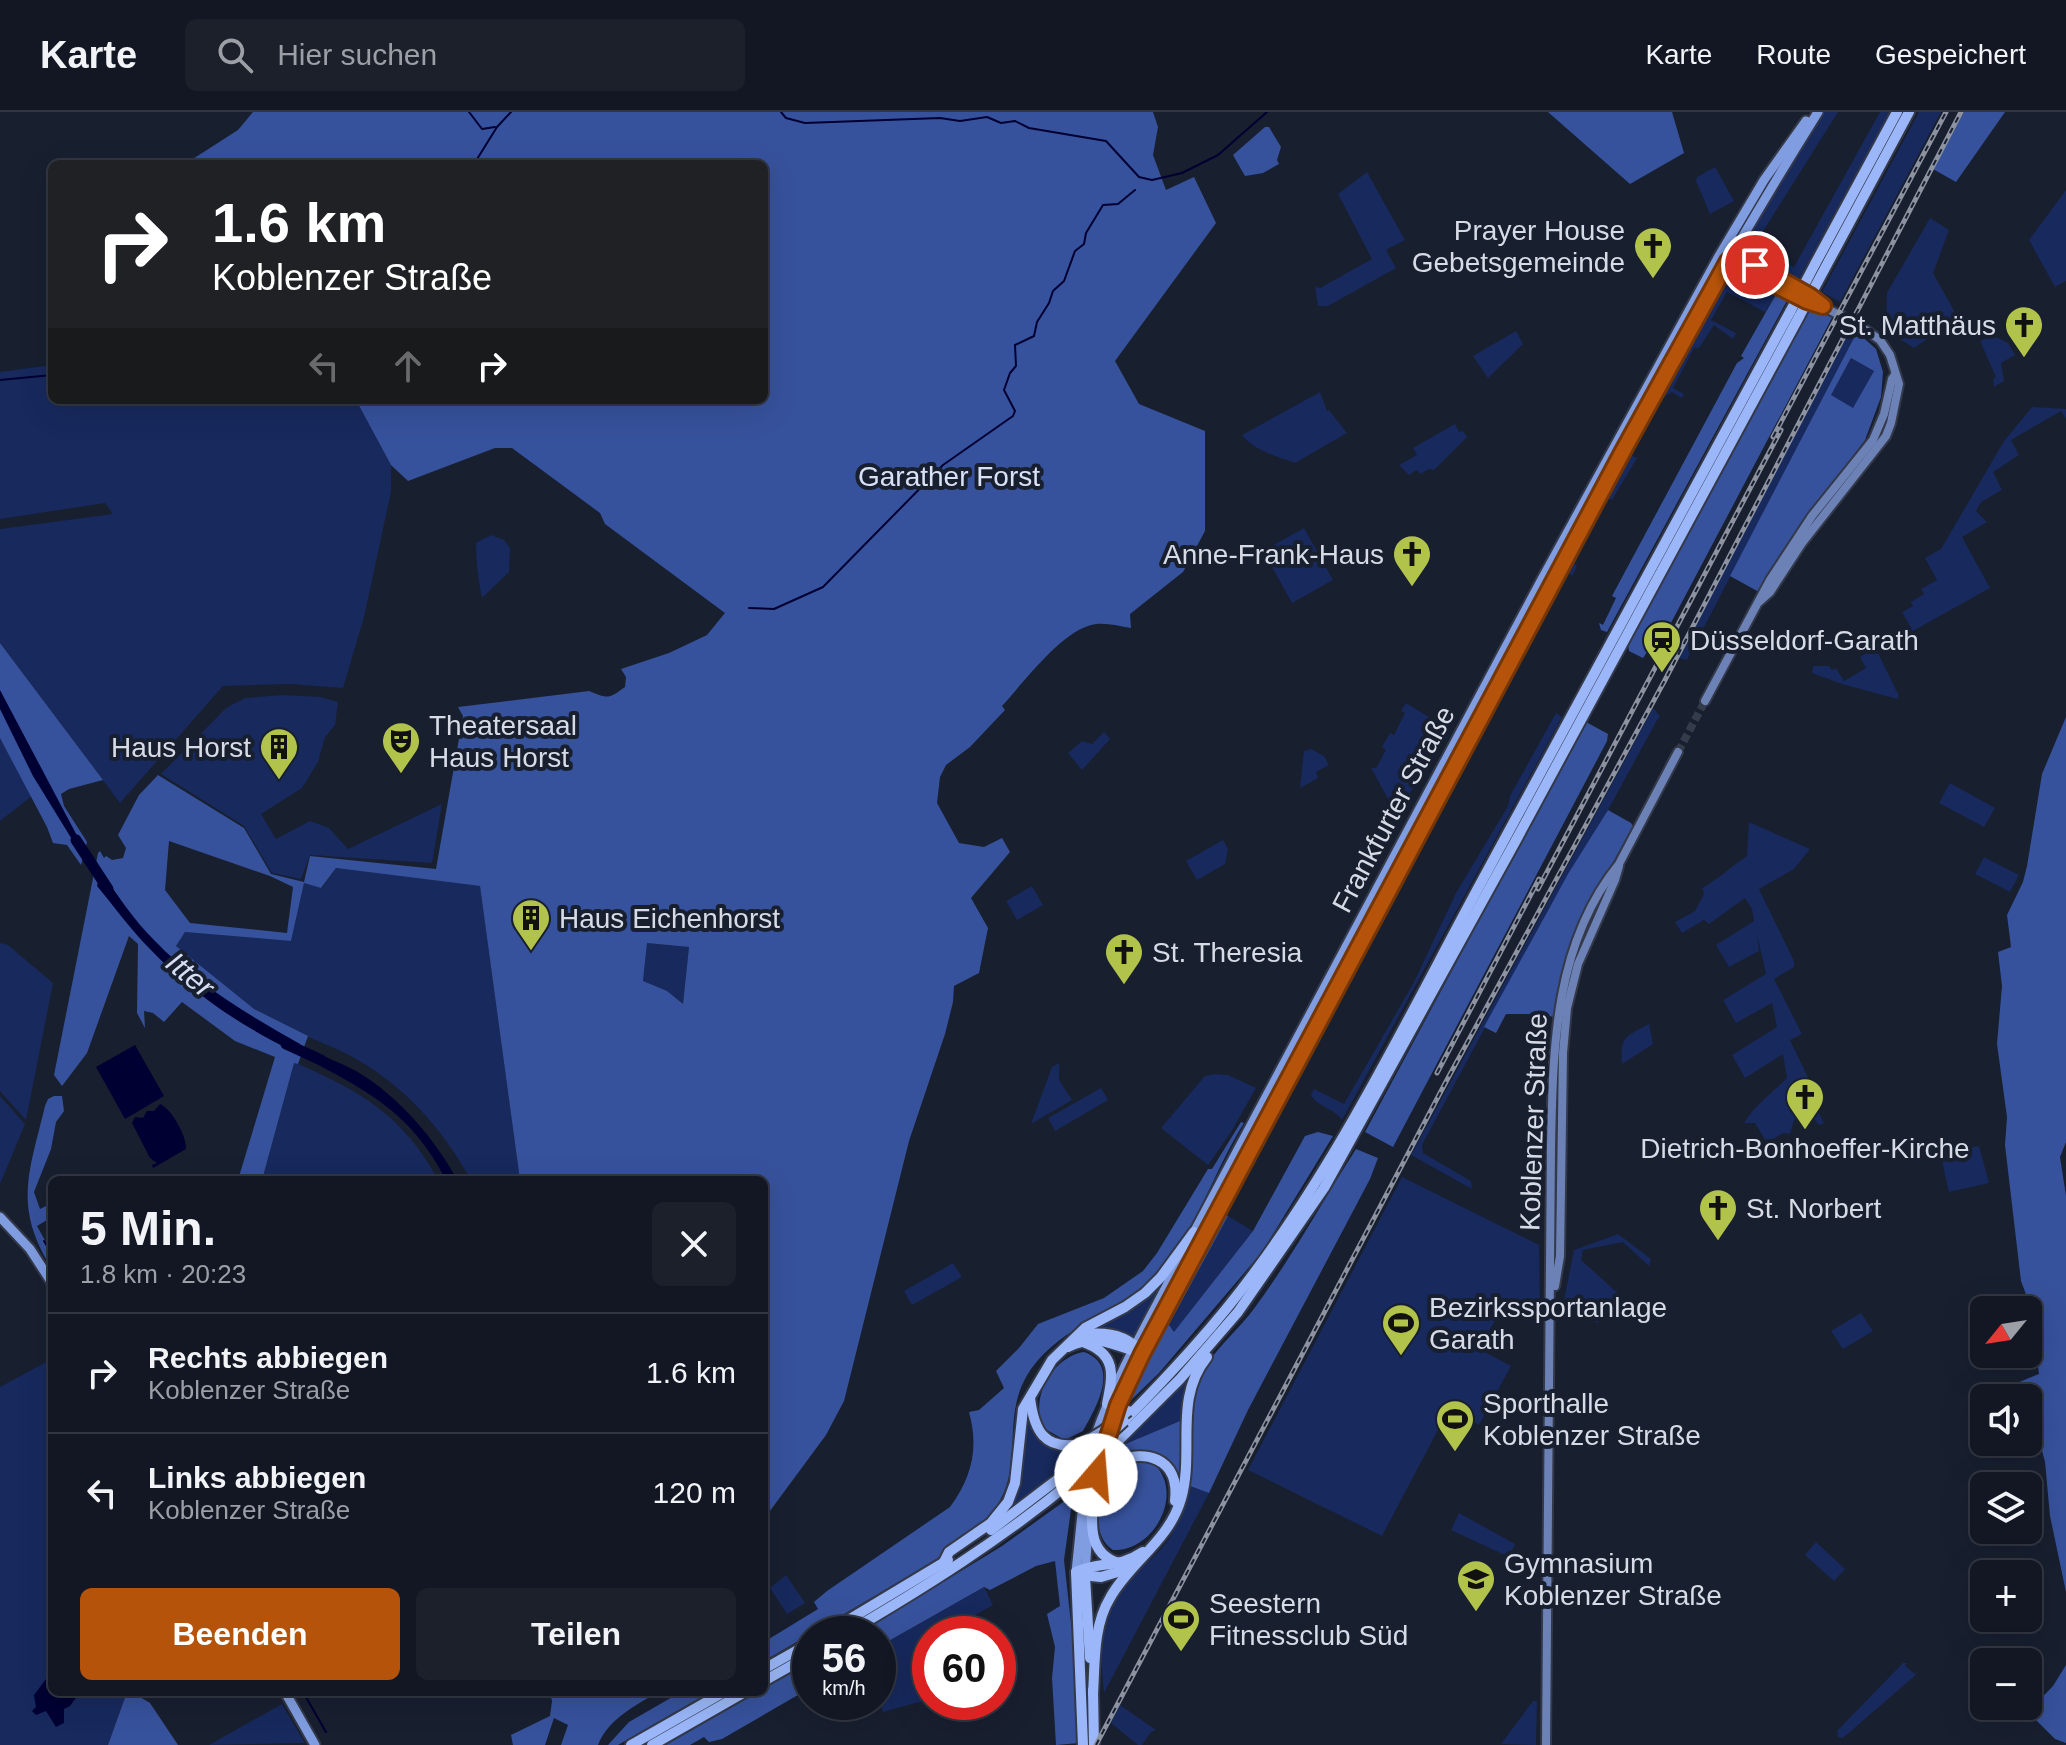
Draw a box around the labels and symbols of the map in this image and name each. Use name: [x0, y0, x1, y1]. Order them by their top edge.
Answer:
place label: Prayer House Gebetsgemeinde: [1412, 215, 1625, 278]
church icon: Prayer House Gebetsgemeinde: [1632, 225, 1674, 280]
pin: [1721, 231, 1789, 299]
church icon: St. Matthäus: [2003, 304, 2045, 359]
place label: St. Matthäus: [1839, 310, 1996, 341]
park label: Garather Forst: [858, 461, 1040, 492]
church icon: Anne-Frank-Haus: [1391, 533, 1433, 588]
place label: Anne-Frank-Haus: [1163, 539, 1384, 570]
station icon: Düsseldorf-Garath: [1641, 619, 1683, 674]
place label: Düsseldorf-Garath: [1690, 625, 1919, 656]
street label: Frankfurter Straße: [1326, 701, 1461, 917]
place label: Theatersaal Haus Horst: [429, 710, 577, 773]
theatre icon: Theatersaal Haus Horst: [380, 720, 422, 775]
building icon: Haus Horst: [258, 726, 300, 781]
place label: Haus Horst: [111, 732, 251, 763]
building icon: Haus Eichenhorst: [510, 897, 552, 952]
place label: Haus Eichenhorst: [559, 903, 780, 934]
church icon: St. Theresia: [1103, 931, 1145, 986]
place label: St. Theresia: [1152, 937, 1303, 968]
water label: Itter: [160, 945, 221, 1005]
street label: Koblenzer Straße: [1514, 1013, 1553, 1231]
church icon: Dietrich-Bonhoeffer-Kirche: [1784, 1076, 1826, 1131]
place label: Dietrich-Bonhoeffer-Kirche: [1640, 1133, 1970, 1164]
church icon: St. Norbert: [1697, 1187, 1739, 1242]
place label: St. Norbert: [1746, 1193, 1882, 1224]
place label: Bezirkssportanlage Garath: [1429, 1292, 1667, 1355]
north arrow: [1970, 1296, 2042, 1368]
sports icon: Bezirkssportanlage Garath: [1380, 1302, 1422, 1357]
place label: Sporthalle Koblenzer Straße: [1483, 1388, 1701, 1451]
sports icon: Sporthalle Koblenzer Straße: [1434, 1398, 1476, 1453]
position arrow: [1054, 1433, 1138, 1517]
place label: Gymnasium Koblenzer Straße: [1504, 1548, 1722, 1611]
school or university icon: Gymnasium Koblenzer Straße: [1455, 1558, 1497, 1613]
place label: Seestern Fitnessclub Süd: [1209, 1588, 1408, 1651]
sports icon: Seestern Fitnessclub Süd: [1160, 1598, 1202, 1653]
speed limit sign: 60: [912, 1616, 1016, 1720]

